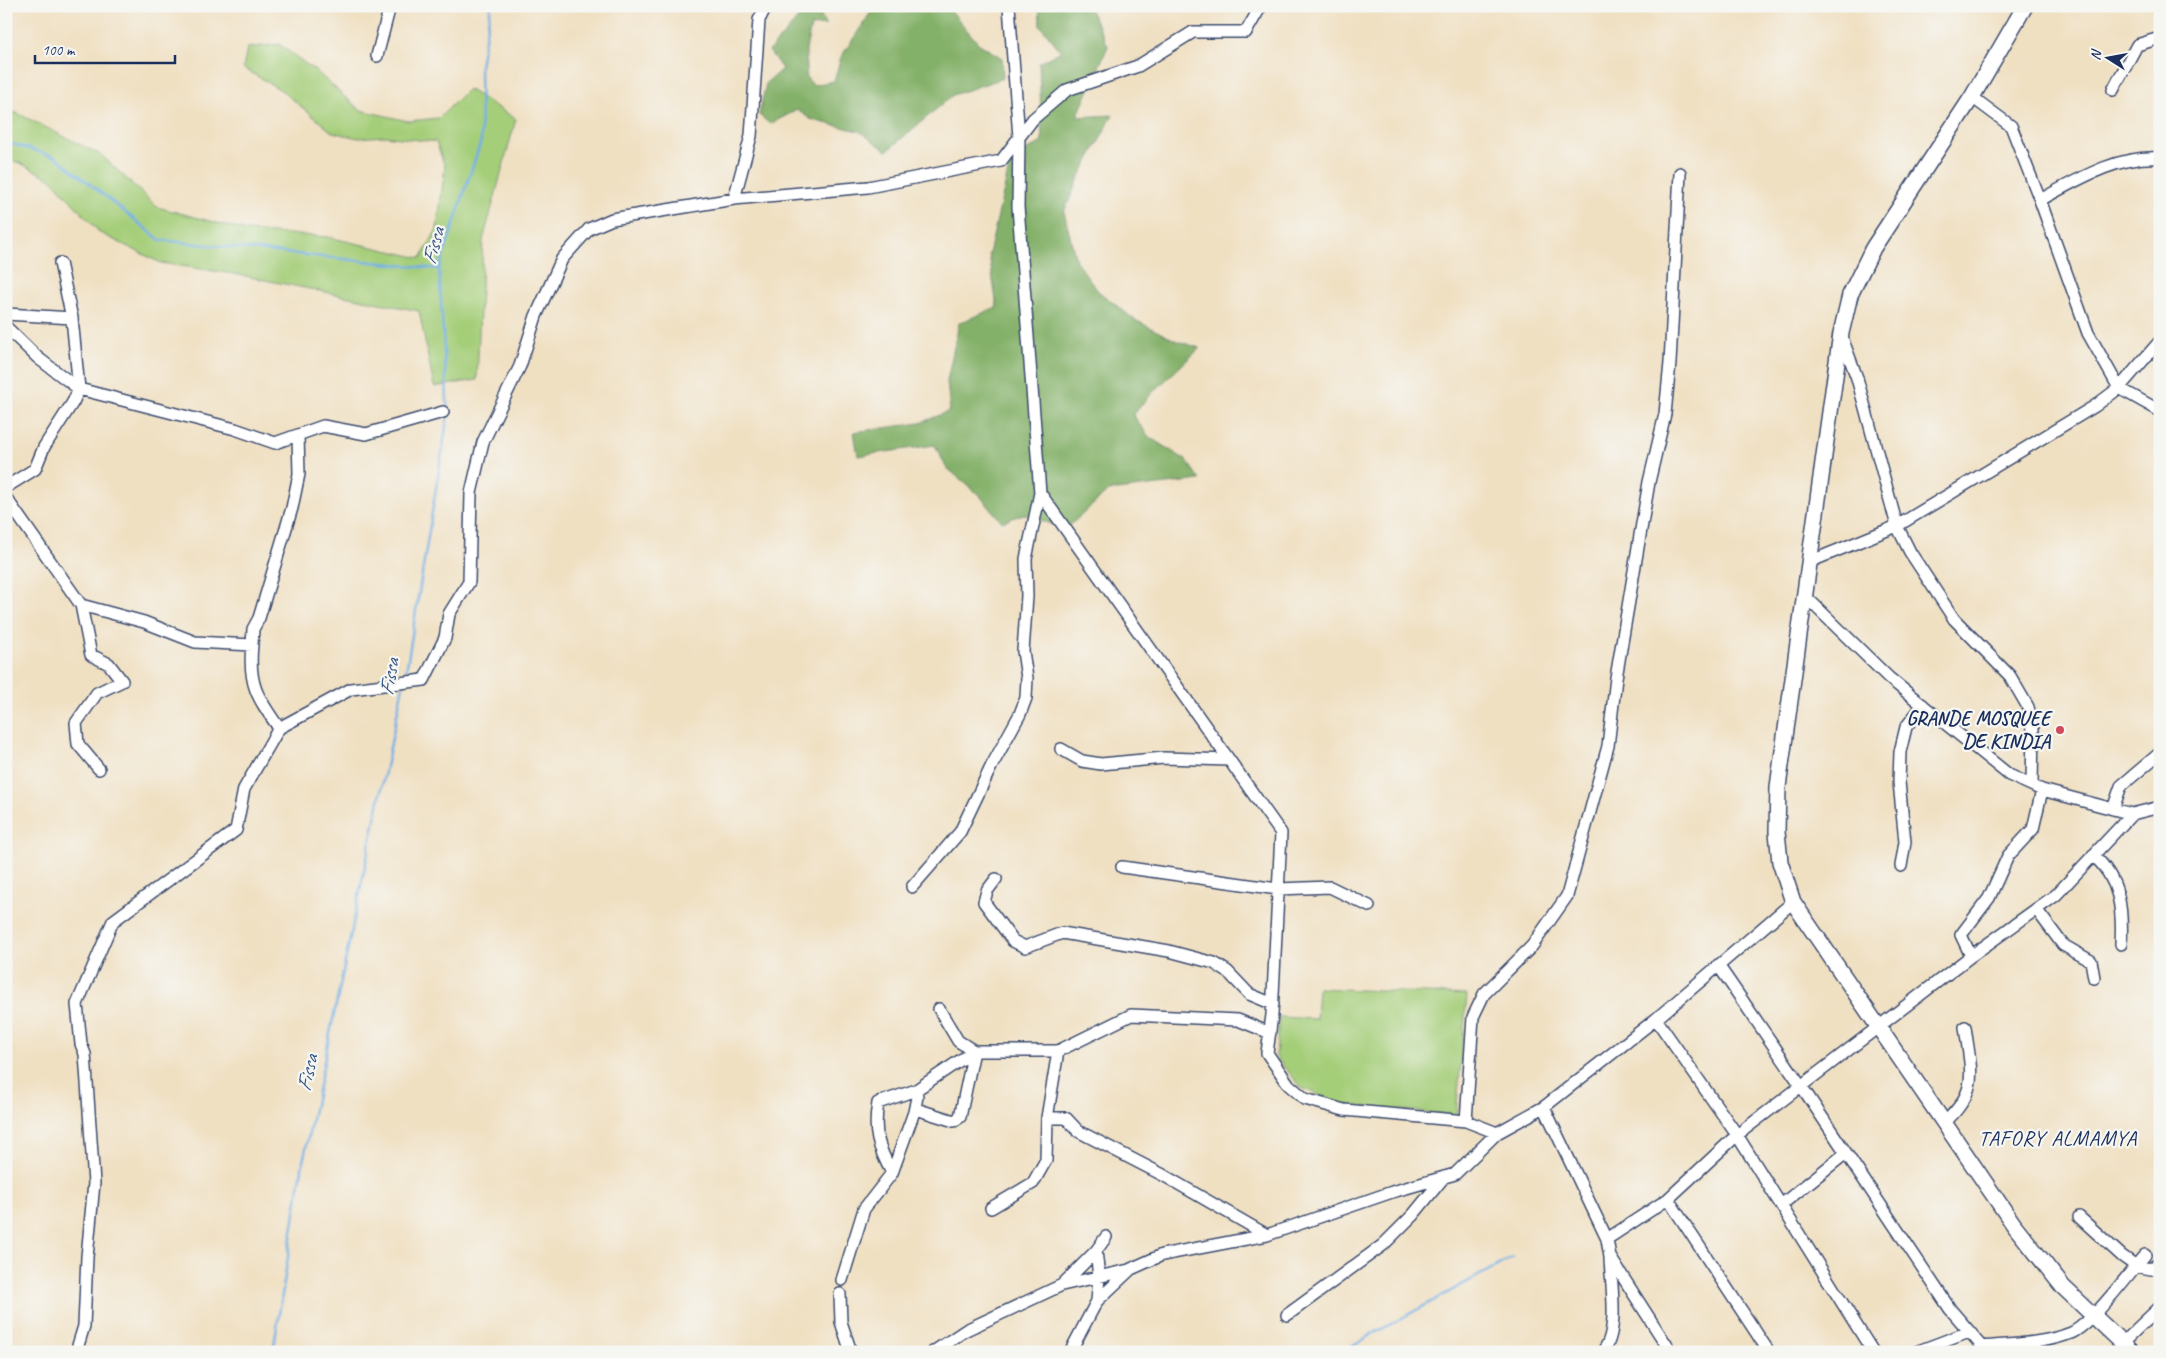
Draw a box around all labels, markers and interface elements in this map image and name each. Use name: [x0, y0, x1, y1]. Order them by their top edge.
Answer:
scale bar: [35, 32, 175, 64]
north arrow: [2084, 32, 2134, 82]
text: 100 m: [42, 41, 76, 60]
text: N: [2087, 47, 2105, 61]
water label: Fissa: [416, 223, 451, 267]
water label: Fissa: [373, 654, 405, 697]
place label: GRANDE MOSQUEE DE KINDIA: [1906, 706, 2054, 754]
marker: GRANDE MOSQUEE DE KINDIA: [2054, 724, 2066, 736]
water label: Fissa: [290, 1050, 324, 1094]
district label: TAFORY ALMAMYA: [1979, 1125, 2138, 1151]

